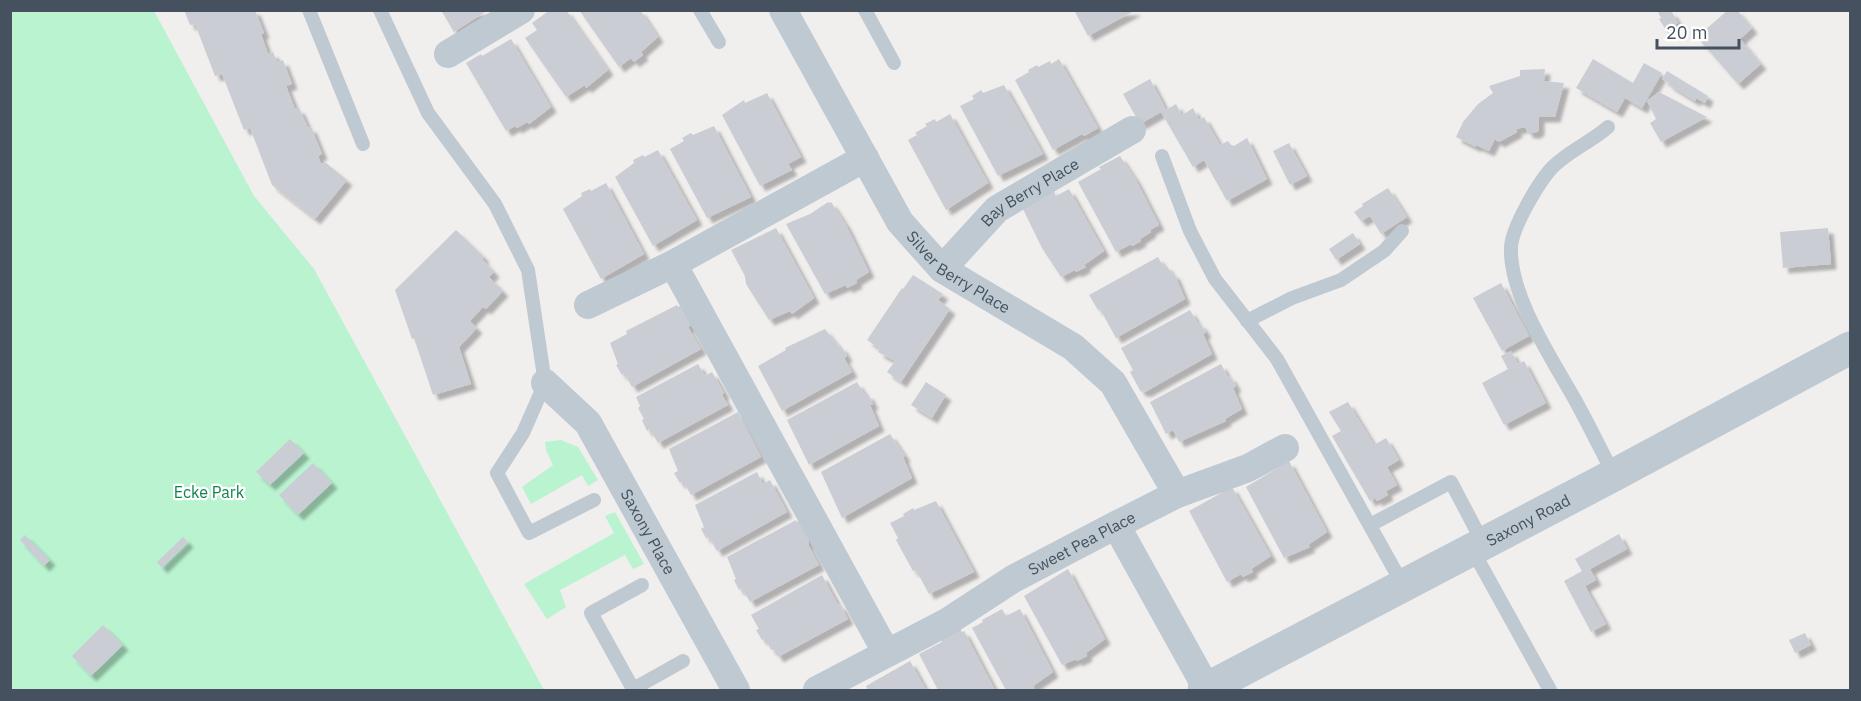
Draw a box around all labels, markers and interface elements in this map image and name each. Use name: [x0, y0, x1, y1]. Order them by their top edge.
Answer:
scale bar: [1657, 12, 1740, 50]
text: 20 m: [1666, 21, 1708, 44]
street label: Bay Berry Place: [976, 153, 1083, 230]
street label: Silver Berry Place: [902, 226, 1014, 318]
park label: Ecke Park: [174, 482, 245, 502]
street label: Saxony Place: [617, 485, 680, 578]
street label: Saxony Road: [1483, 490, 1574, 550]
street label: Sweet Pea Place: [1025, 507, 1139, 579]

